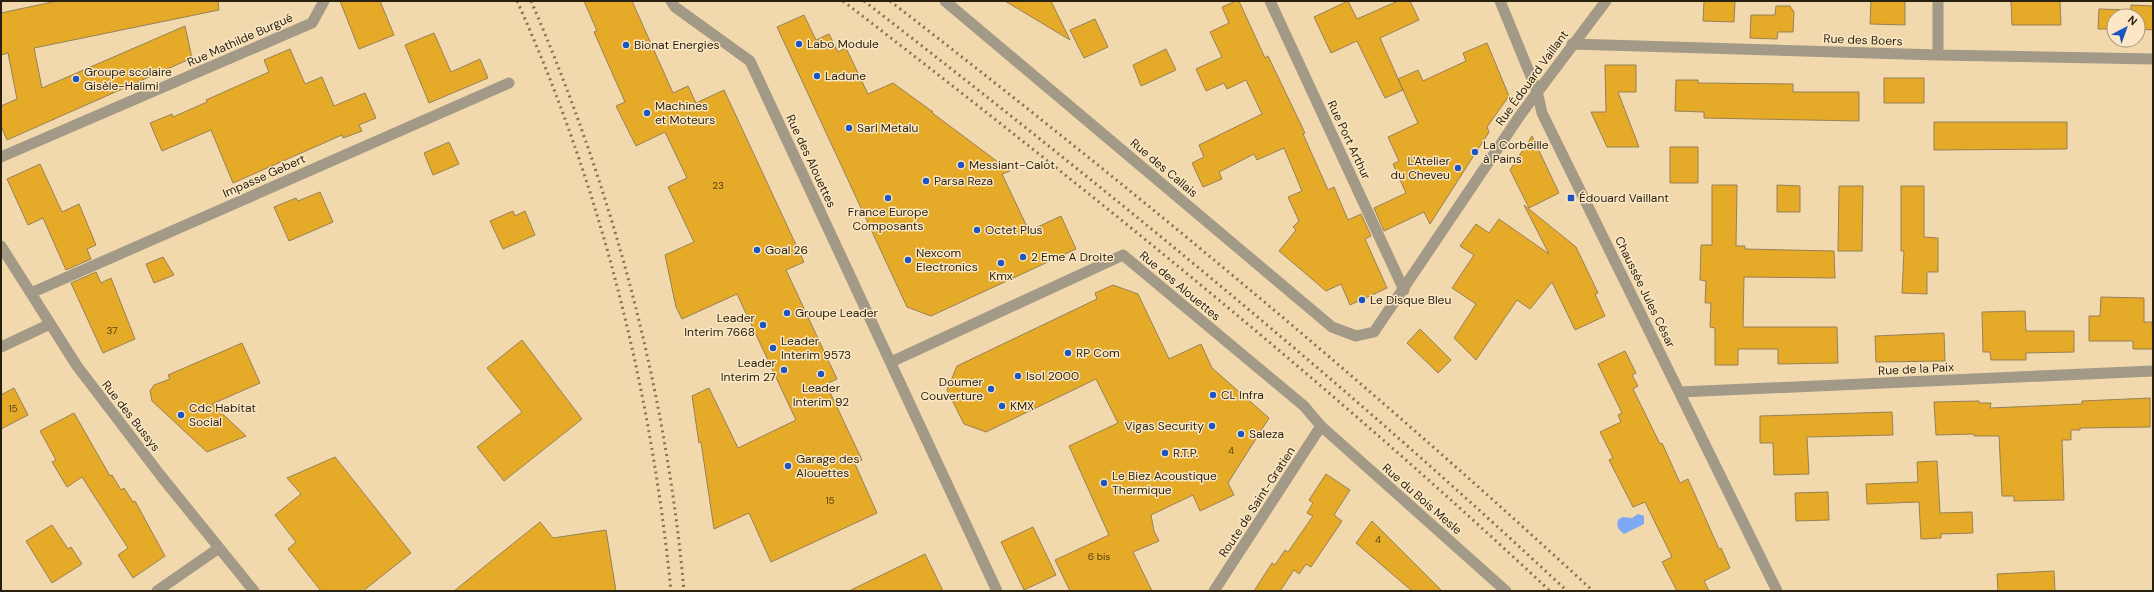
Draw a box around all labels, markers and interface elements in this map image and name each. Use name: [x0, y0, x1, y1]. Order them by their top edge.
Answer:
north arrow: [2106, 8, 2146, 48]
street label: Rue Mathilde Burgué: [185, 9, 295, 70]
text: N: [2125, 13, 2140, 28]
street label: Rue Édouard Vaillant: [1492, 27, 1572, 129]
street label: Rue des Boers: [1823, 31, 1903, 49]
place label: Labo Module: [807, 36, 879, 52]
place label: Bionat Energies: [634, 37, 720, 53]
marker: Labo Module: [794, 39, 804, 49]
marker: Bionat Energies: [621, 40, 631, 50]
place label: Groupe scolaire Gisèle-Halimi: [84, 64, 172, 94]
place label: Ladune: [825, 68, 866, 84]
marker: Ladune: [812, 71, 822, 81]
marker: Groupe scolaire Gisèle-Halimi: [71, 74, 81, 84]
place label: Machines et Moteurs: [655, 98, 715, 128]
street label: Rue Port Arthur: [1324, 98, 1375, 183]
marker: Machines et Moteurs: [642, 108, 652, 118]
street label: Rue des Alouettes: [782, 112, 840, 210]
place label: Sarl Metalu: [857, 120, 918, 136]
marker: Sarl Metalu: [844, 123, 854, 133]
street label: Rue des Callais: [1127, 135, 1201, 201]
place label: La Corbeille à Pains: [1483, 137, 1549, 167]
marker: La Corbeille à Pains: [1470, 147, 1480, 157]
street label: Impasse Gebert: [220, 150, 308, 201]
place label: L'Atelier du Cheveu: [1391, 153, 1451, 183]
place label: Messiant-Calot: [969, 157, 1055, 173]
marker: Messiant-Calot: [956, 160, 966, 170]
marker: L'Atelier du Cheveu: [1453, 163, 1463, 173]
place label: Parsa Reza: [934, 173, 993, 189]
marker: Parsa Reza: [921, 176, 931, 186]
house number: 23: [712, 179, 724, 192]
place label: Édouard Vaillant: [1579, 190, 1669, 206]
marker: France Europe Composants: [883, 193, 893, 203]
marker: Édouard Vaillant: [1566, 193, 1576, 203]
place label: France Europe Composants: [848, 204, 928, 234]
place label: Octet Plus: [985, 222, 1043, 238]
marker: Octet Plus: [972, 225, 982, 235]
street label: Chaussée Jules César: [1611, 234, 1679, 351]
place label: Goal 26: [765, 242, 808, 258]
marker: Goal 26: [752, 245, 762, 255]
place label: Nexcom Electronics: [916, 245, 978, 275]
street label: Rue des Alouettes: [1136, 247, 1224, 325]
place label: 2 Eme A Droite: [1031, 249, 1114, 265]
marker: 2 Eme A Droite: [1018, 252, 1028, 262]
marker: Nexcom Electronics: [903, 255, 913, 265]
marker: Kmx: [996, 258, 1006, 268]
place label: Kmx: [989, 268, 1013, 284]
place label: Le Disque Bleu: [1370, 292, 1451, 308]
marker: Le Disque Bleu: [1357, 295, 1367, 305]
place label: Groupe Leader: [795, 305, 879, 321]
marker: Groupe Leader: [782, 308, 792, 318]
place label: Leader Interim 7668: [684, 310, 756, 340]
marker: Leader Interim 7668: [758, 320, 768, 330]
house number: 37: [106, 324, 118, 337]
place label: Leader Interim 9573: [781, 333, 851, 363]
marker: Leader Interim 9573: [768, 343, 778, 353]
place label: RP Com: [1076, 345, 1120, 361]
marker: RP Com: [1063, 348, 1073, 358]
place label: Leader Interim 27: [721, 355, 777, 385]
street label: Rue de la Paix: [1878, 359, 1954, 379]
marker: Leader Interim 27: [779, 365, 789, 375]
place label: Isol 2000: [1026, 368, 1079, 384]
marker: Leader Interim 92: [816, 369, 826, 379]
marker: Isol 2000: [1013, 371, 1023, 381]
place label: Doumer Couverture: [921, 374, 984, 404]
street label: Rue des Bussys: [98, 377, 164, 455]
place label: Leader Interim 92: [793, 380, 849, 410]
marker: Doumer Couverture: [986, 384, 996, 394]
place label: CL Infra: [1221, 387, 1264, 403]
marker: CL Infra: [1208, 390, 1218, 400]
place label: KMX: [1010, 398, 1034, 414]
place label: Cdc Habitat Social: [189, 400, 256, 430]
marker: KMX: [997, 401, 1007, 411]
house number: 15: [8, 402, 18, 415]
marker: Cdc Habitat Social: [176, 410, 186, 420]
place label: Vigas Security: [1124, 418, 1204, 434]
marker: Vigas Security: [1207, 421, 1217, 431]
place label: Saleza: [1249, 426, 1284, 442]
marker: Saleza: [1236, 429, 1246, 439]
street label: Route de Saint-Gratien: [1215, 444, 1299, 560]
house number: 4: [1228, 444, 1234, 457]
place label: R.T.P.: [1173, 445, 1198, 461]
marker: R.T.P.: [1160, 448, 1170, 458]
place label: Garage des Alouettes: [796, 451, 859, 481]
street label: Rue du Bois Mesle: [1379, 460, 1465, 538]
marker: Garage des Alouettes: [783, 461, 793, 471]
place label: Le Biez Acoustique Thermique: [1112, 468, 1217, 498]
marker: Le Biez Acoustique Thermique: [1099, 478, 1109, 488]
house number: 15: [825, 494, 835, 507]
house number: 4: [1375, 533, 1381, 546]
house number: 6 bis: [1088, 550, 1110, 563]

